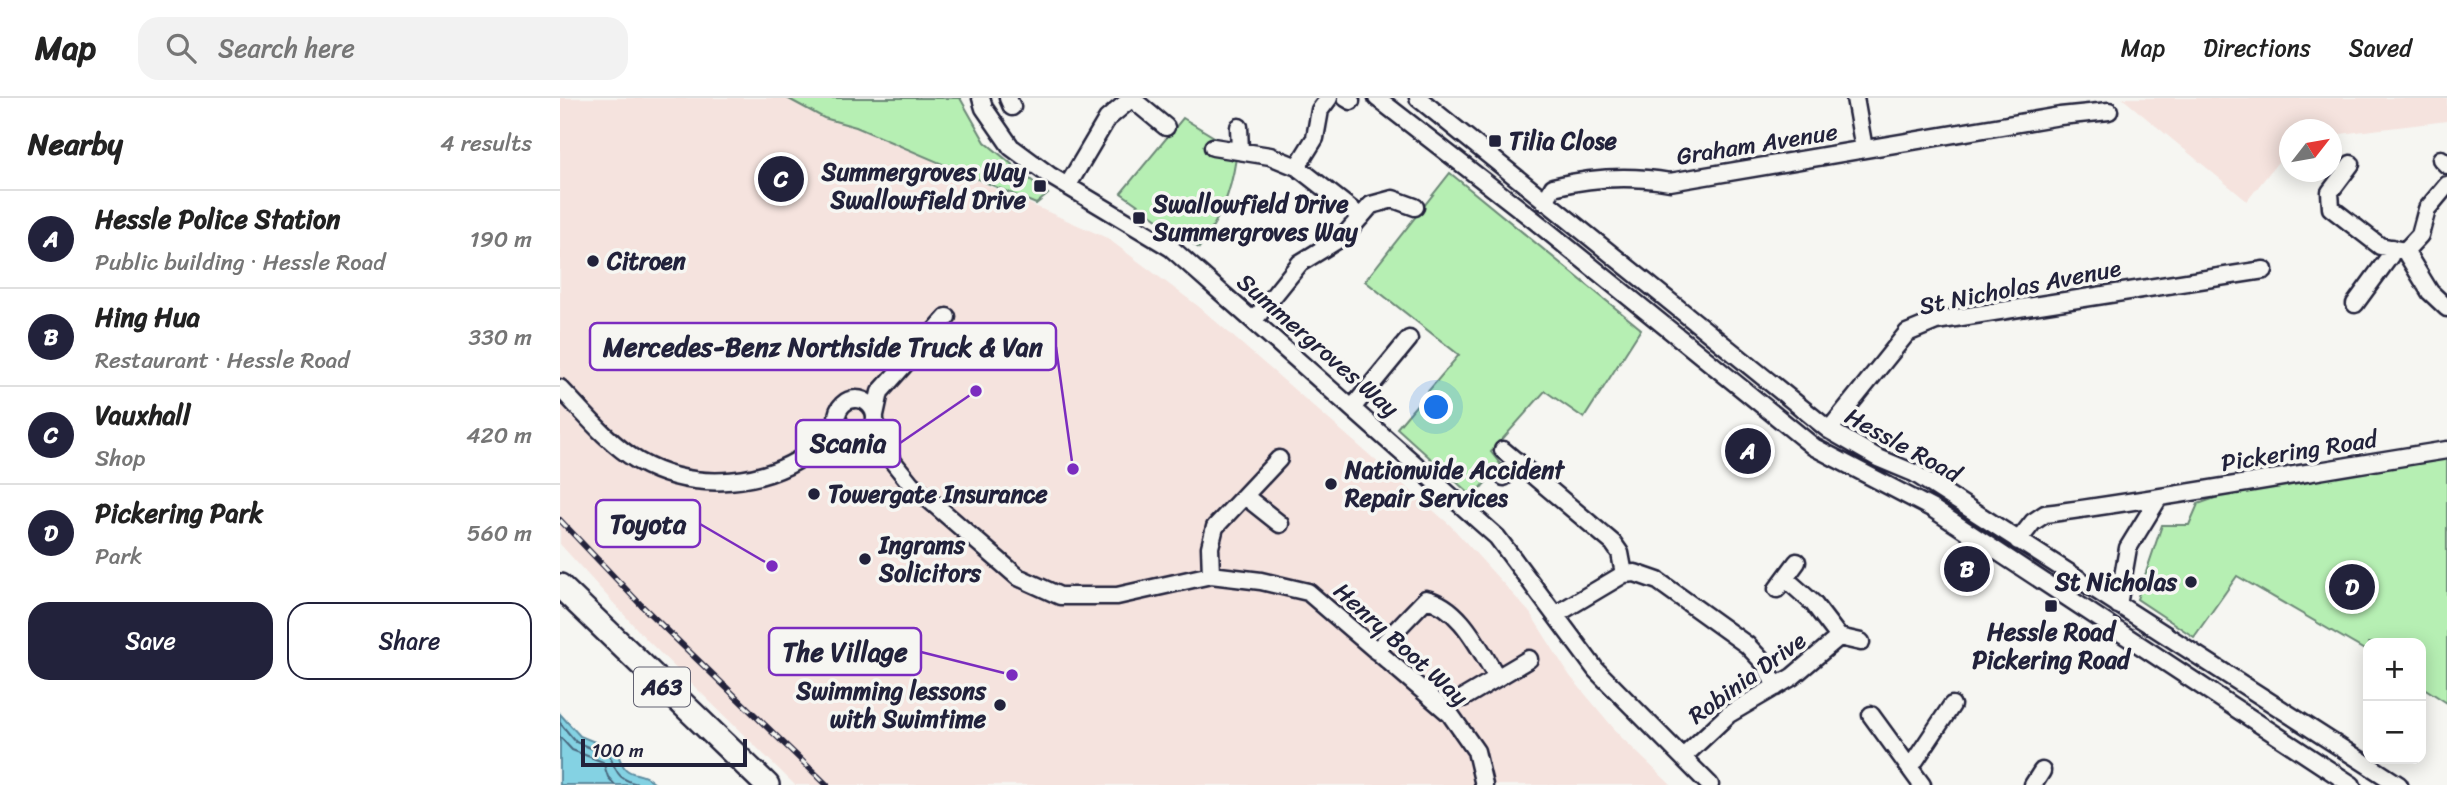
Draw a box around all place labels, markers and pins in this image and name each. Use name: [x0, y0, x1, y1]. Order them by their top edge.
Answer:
place label: Tilia Close: [1509, 120, 1618, 162]
marker: Tilia Close: [1487, 133, 1503, 149]
place label: Summergroves Way Swallowfield Drive: [820, 151, 1027, 221]
pin: C: [758, 153, 804, 205]
marker: Summergroves Way Swallowfield Drive: [1032, 178, 1048, 194]
place label: Swallowfield Drive Summergroves Way: [1152, 183, 1358, 253]
marker: Swallowfield Drive Summergroves Way: [1131, 210, 1147, 226]
place label: Citroen: [606, 240, 686, 282]
marker: Citroen: [585, 253, 601, 269]
callout: Mercedes-Benz Northside Truck & Van: [590, 323, 1056, 370]
callout: Scania: [796, 420, 900, 467]
pin: A: [1725, 425, 1771, 477]
place label: Nationwide Accident Repair Services: [1344, 449, 1565, 519]
place label: Towergate Insurance: [828, 473, 1048, 515]
marker: Nationwide Accident Repair Services: [1323, 476, 1339, 492]
marker: Towergate Insurance: [806, 486, 822, 502]
callout: Toyota: [596, 500, 700, 547]
place label: Ingrams Solicitors: [877, 524, 982, 594]
pin: B: [1944, 543, 1990, 595]
marker: Ingrams Solicitors: [857, 551, 873, 567]
place label: St Nicholas: [2054, 561, 2178, 603]
pin: D: [2329, 561, 2375, 613]
marker: St Nicholas: [2183, 574, 2199, 590]
marker: Hessle Road Pickering Road: [2043, 598, 2059, 614]
place label: Hessle Road Pickering Road: [1972, 611, 2132, 681]
callout: The Village: [769, 628, 921, 675]
place label: Swimming lessons with Swimtime: [795, 670, 987, 740]
marker: Swimming lessons with Swimtime: [992, 697, 1008, 713]

